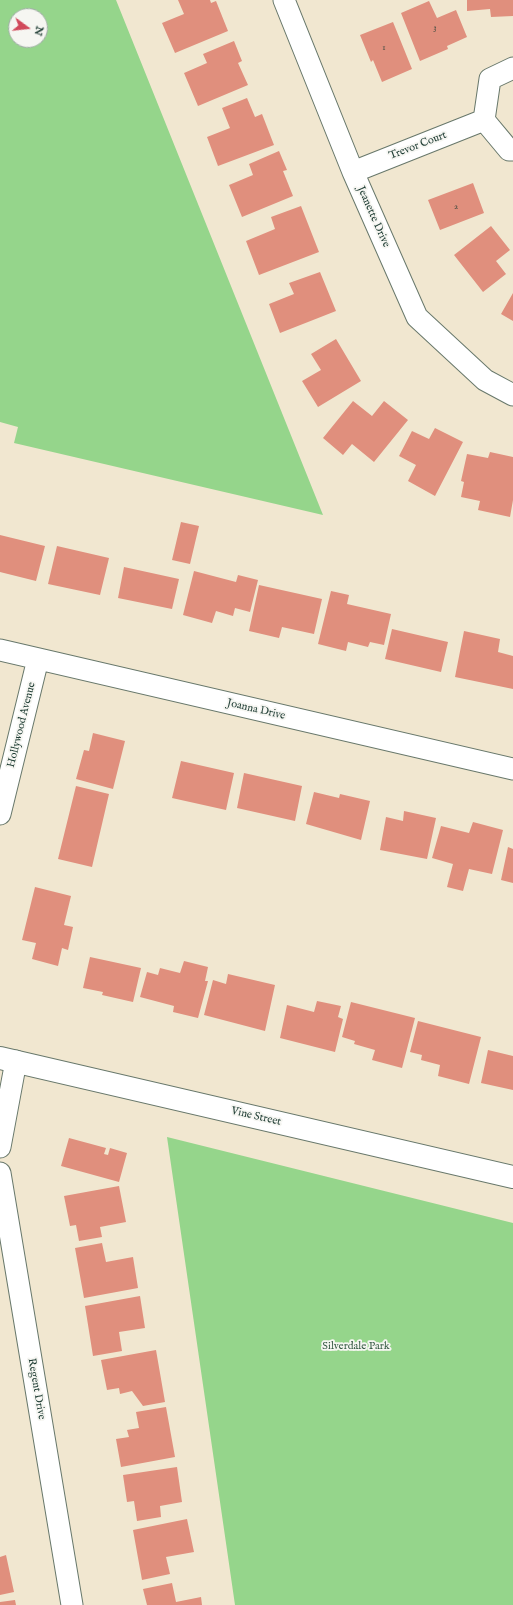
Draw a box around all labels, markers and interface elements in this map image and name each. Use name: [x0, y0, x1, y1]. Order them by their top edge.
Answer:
north arrow: [8, 8, 48, 48]
house number: 3: [433, 23, 437, 33]
text: N: [31, 24, 47, 37]
house number: 1: [382, 43, 386, 53]
street label: Trevor Court: [387, 129, 449, 163]
street label: Jeanette Drive: [354, 184, 392, 250]
house number: 2: [454, 202, 458, 212]
street label: Hollywood Avenue: [5, 681, 39, 769]
street label: Joanna Drive: [226, 697, 286, 723]
street label: Vine Street: [230, 1105, 282, 1129]
park label: Silverdale Park: [322, 1340, 390, 1354]
street label: Regent Drive: [24, 1357, 48, 1421]

